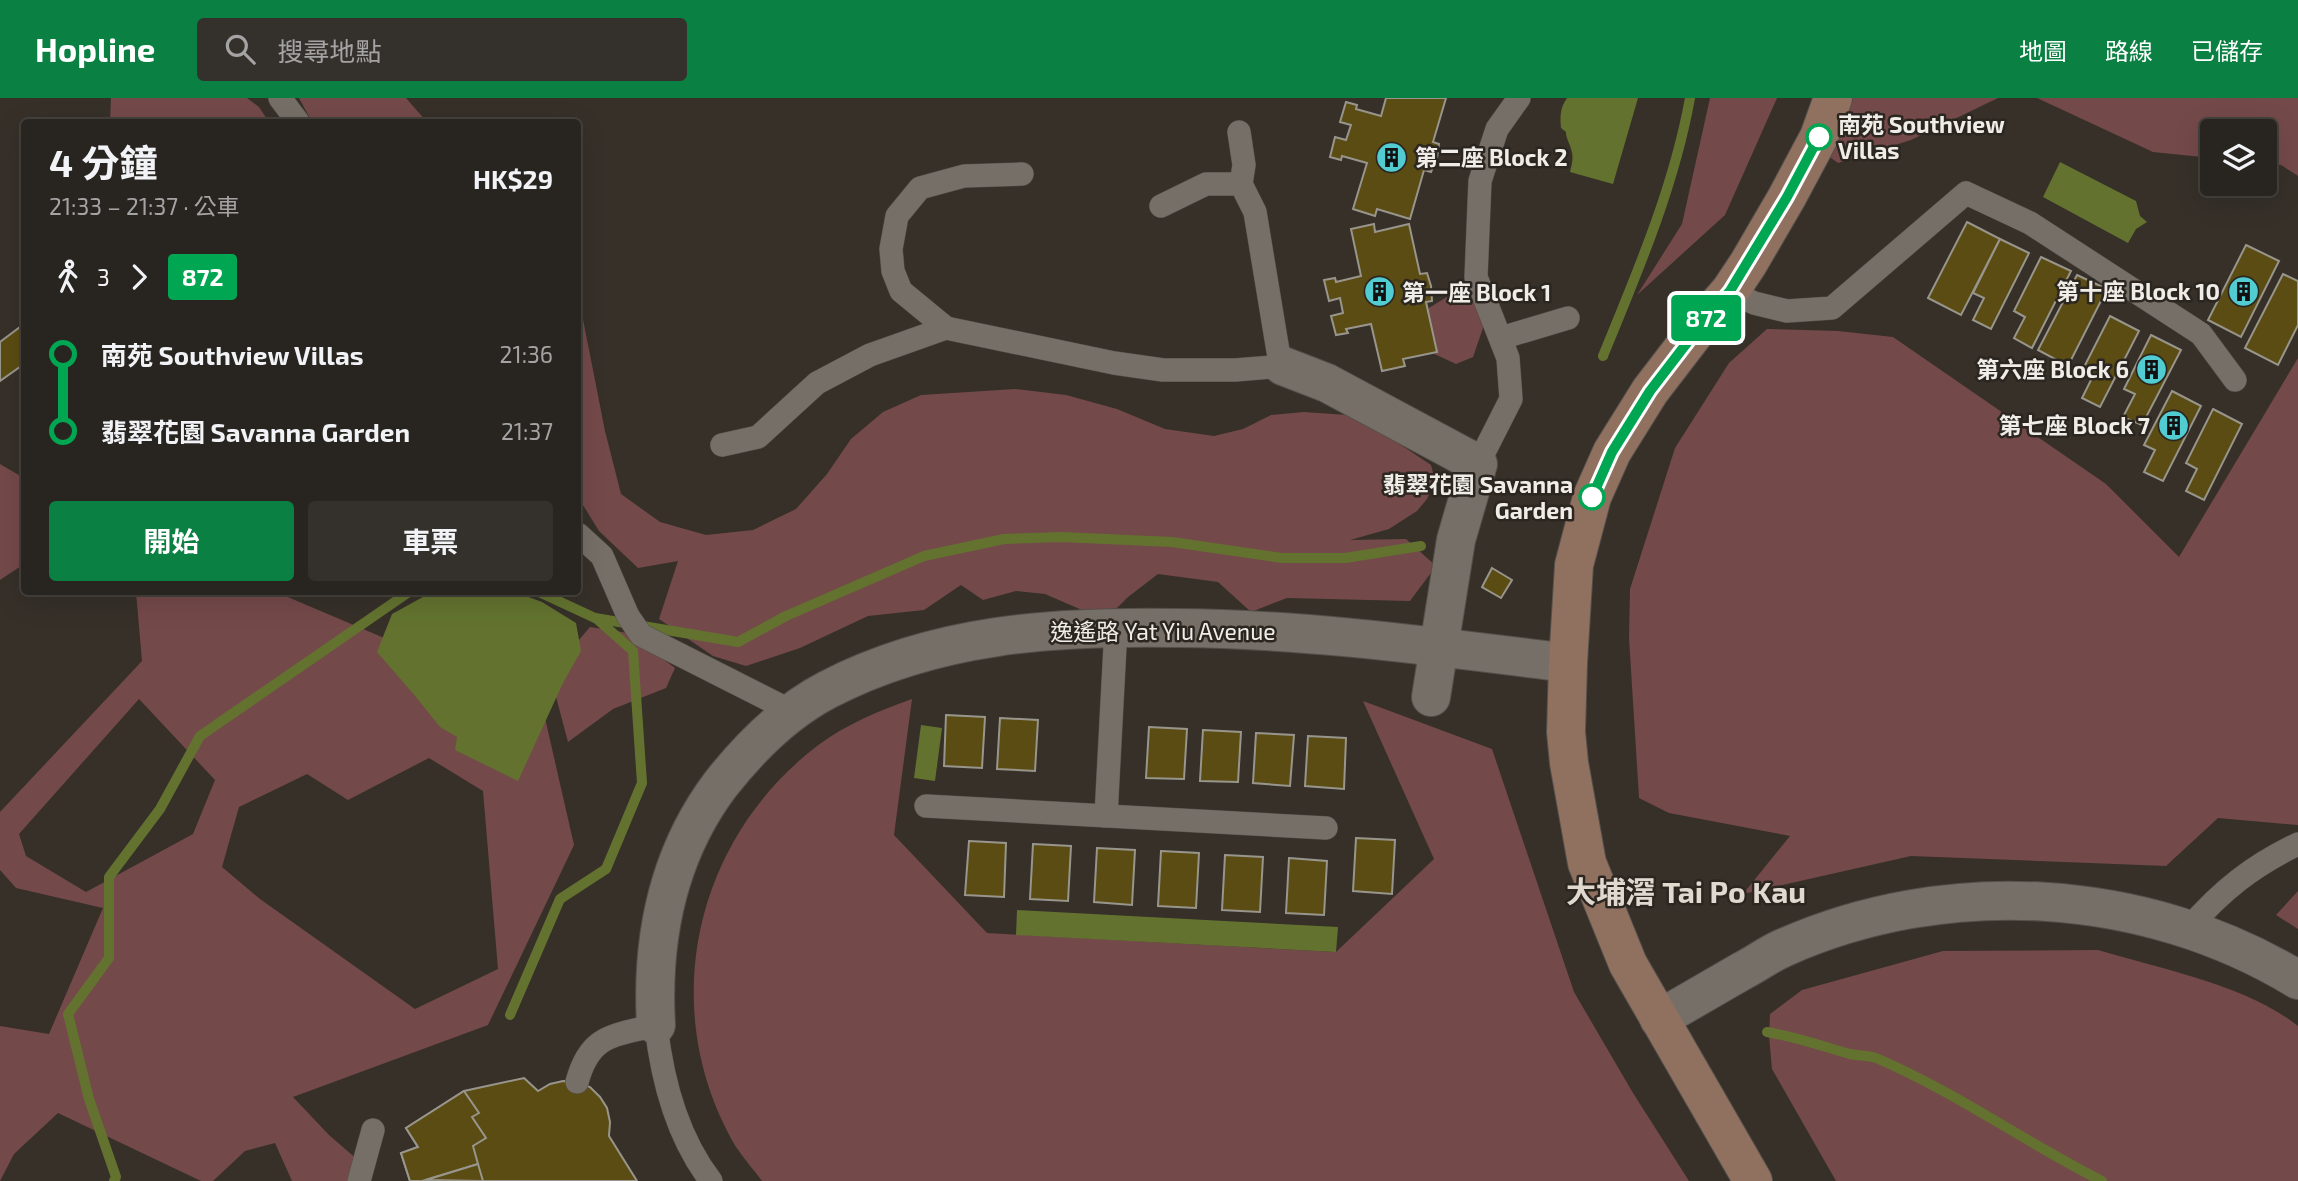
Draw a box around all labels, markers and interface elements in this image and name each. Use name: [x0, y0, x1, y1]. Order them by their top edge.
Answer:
search box: [197, 18, 687, 81]
text: Hopline: [35, 29, 155, 69]
icon: search: [221, 30, 259, 68]
text: 搜尋地點: [277, 35, 381, 66]
text: 地圖: [2019, 36, 2067, 65]
text: 路線: [2105, 36, 2153, 65]
text: 已儲存: [2191, 36, 2263, 65]
place label: 南苑 Southview Villas: [1838, 110, 2005, 164]
map controls: [2200, 119, 2277, 196]
button: layers: [2200, 119, 2277, 196]
marker: 南苑 Southview Villas: [1806, 124, 1832, 150]
text: 4 分鐘: [49, 139, 157, 185]
building icon: 第二座 Block 2: [1375, 140, 1409, 174]
place label: 第二座 Block 2: [1415, 143, 1568, 171]
text: HK$29: [473, 163, 553, 194]
text: 21:33 – 21:37 · 公車: [49, 192, 240, 220]
icon: walk: [49, 258, 87, 296]
icon: forward: [120, 258, 158, 296]
text: 872: [182, 262, 223, 291]
text: 3: [97, 263, 110, 291]
building icon: 第十座 Block 10: [2226, 274, 2260, 308]
building icon: 第一座 Block 1: [1362, 275, 1396, 309]
place label: 第十座 Block 10: [2056, 277, 2220, 305]
place label: 第一座 Block 1: [1402, 278, 1551, 306]
line badge: 872: [1666, 295, 1746, 341]
text: 872: [1685, 303, 1727, 332]
text: 南苑 Southview Villas: [101, 339, 364, 370]
text: 21:36: [500, 340, 553, 368]
building icon: 第六座 Block 6: [2135, 352, 2169, 386]
place label: 第六座 Block 6: [1976, 355, 2129, 383]
building icon: 第七座 Block 7: [2156, 408, 2190, 442]
place label: 第七座 Block 7: [1999, 411, 2150, 439]
text: 翡翠花園 Savanna Garden: [101, 416, 410, 447]
text: 21:37: [501, 417, 553, 445]
place label: 翡翠花園 Savanna Garden: [1383, 470, 1573, 524]
marker: 翡翠花園 Savanna Garden: [1579, 484, 1605, 510]
button: 開始: [49, 501, 294, 581]
button: 車票: [308, 501, 553, 581]
street label: 逸遙路 Yat Yiu Avenue: [1050, 617, 1276, 645]
district label: 大埔滘 Tai Po Kau: [1566, 873, 1806, 909]

